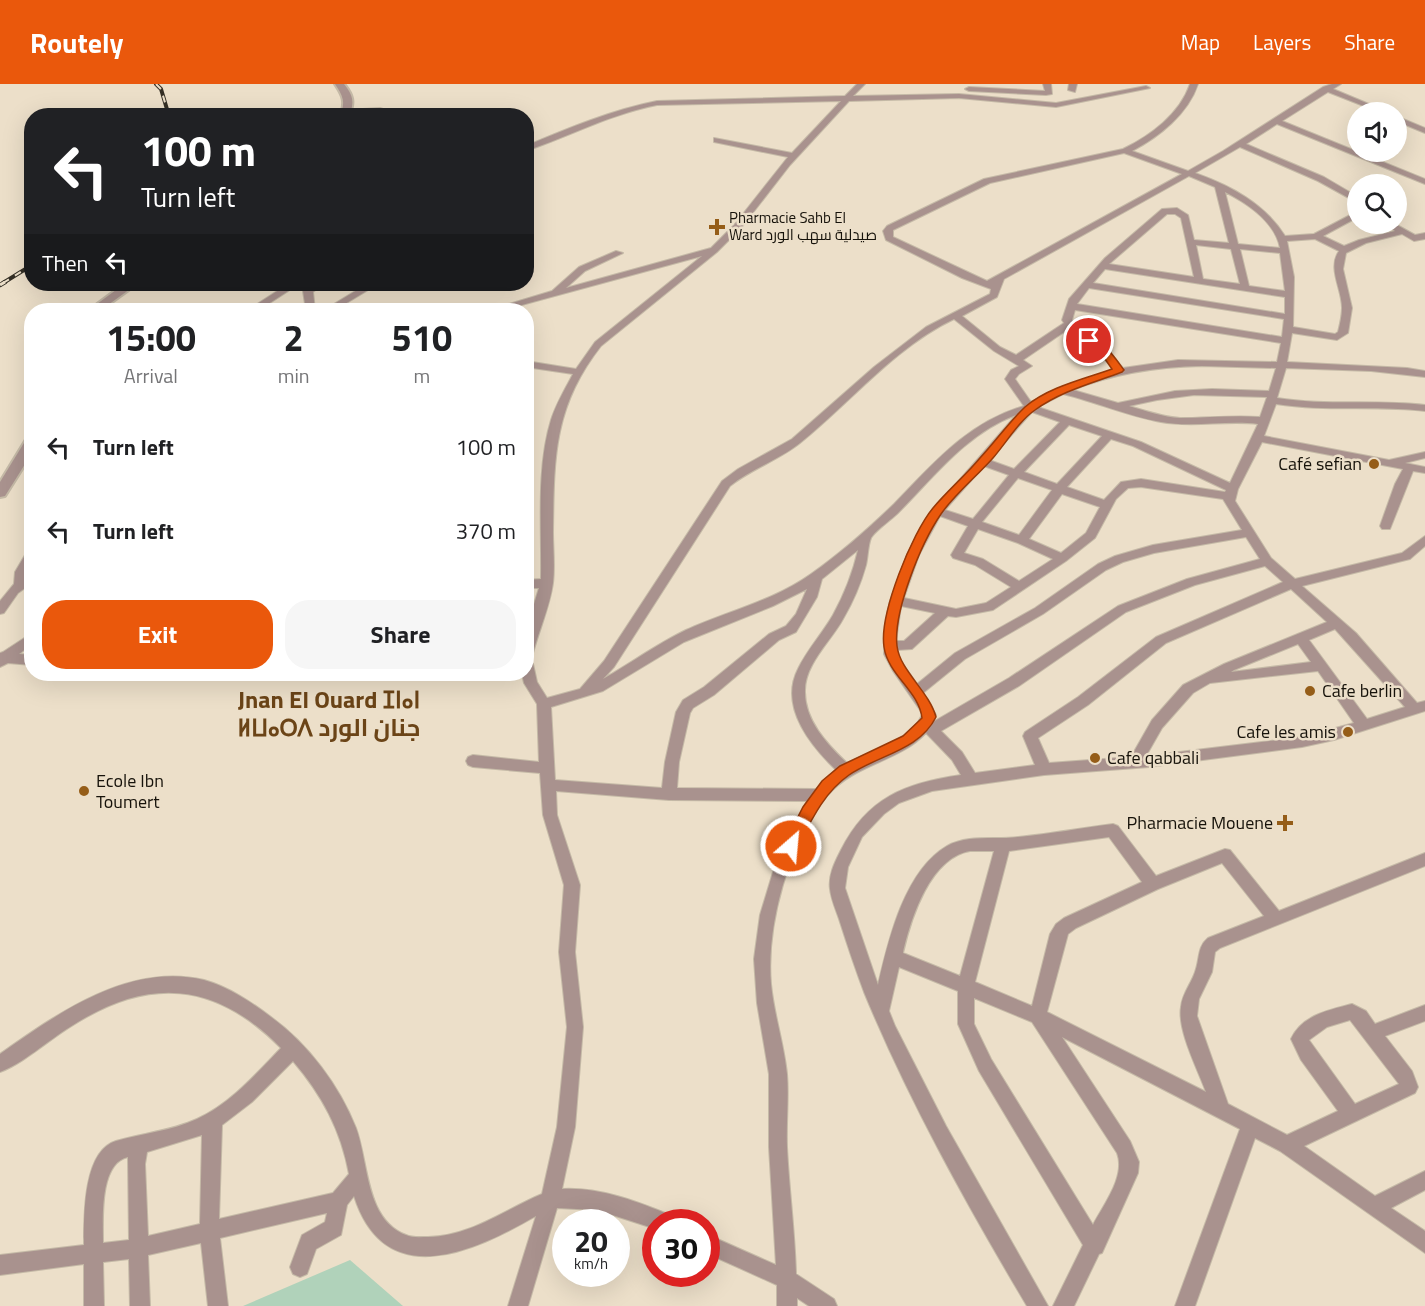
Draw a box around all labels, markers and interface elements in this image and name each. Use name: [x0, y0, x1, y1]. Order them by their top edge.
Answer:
text: Routely: [30, 21, 124, 64]
text: Map: [1181, 26, 1220, 58]
text: Layers: [1253, 26, 1311, 58]
text: Share: [1344, 26, 1395, 58]
map controls: [1347, 102, 1407, 234]
button: sound: [1347, 102, 1407, 162]
text: 100 m: [141, 118, 256, 182]
icon: left: [42, 132, 120, 210]
button: search: [1347, 174, 1407, 234]
text: Turn left: [141, 176, 235, 217]
place label: Pharmacie Sahb El Ward صيدلية سهب الورد: [729, 206, 877, 246]
marker: Pharmacie Sahb El Ward صيدلية سهب الورد: [710, 220, 724, 234]
text: Then: [42, 246, 88, 280]
icon: left: [100, 246, 133, 279]
text: 15:00: [106, 310, 196, 365]
text: 2: [284, 310, 304, 365]
text: 510: [392, 310, 452, 365]
pin: [1063, 315, 1114, 366]
icon: arrive: [1072, 324, 1105, 357]
text: Arrival: [124, 360, 178, 391]
text: min: [278, 360, 310, 391]
text: m: [413, 360, 430, 391]
text: Turn left: [93, 430, 174, 464]
text: 100 m: [456, 430, 516, 464]
icon: left: [42, 431, 75, 464]
place label: Café sefian: [1278, 450, 1362, 477]
marker: Café sefian: [1367, 457, 1381, 471]
text: Turn left: [93, 514, 174, 548]
text: 370 m: [456, 514, 516, 548]
icon: left: [42, 515, 75, 548]
button: Exit: [42, 600, 273, 669]
button: Share: [285, 600, 516, 669]
place label: Cafe berlin: [1322, 677, 1402, 704]
district label: Jnan El Ouard ⵊⵏⴰⵏ ⵍⵡⴰⵔⴷ جنان الورد: [238, 681, 420, 745]
marker: Cafe berlin: [1303, 684, 1317, 698]
place label: Cafe les amis: [1236, 718, 1336, 745]
marker: Cafe les amis: [1341, 725, 1355, 739]
place label: Cafe qabbali: [1107, 744, 1199, 771]
marker: Cafe qabbali: [1088, 751, 1102, 765]
place label: Ecole Ibn Toumert: [96, 767, 164, 815]
marker: Ecole Ibn Toumert: [77, 784, 91, 798]
place label: Pharmacie Mouene: [1127, 809, 1273, 836]
position arrow: [759, 814, 823, 878]
marker: Pharmacie Mouene: [1278, 816, 1292, 830]
speed limit sign: 30: [642, 1209, 720, 1287]
text: 20: [574, 1218, 608, 1264]
text: km/h: [574, 1252, 608, 1275]

